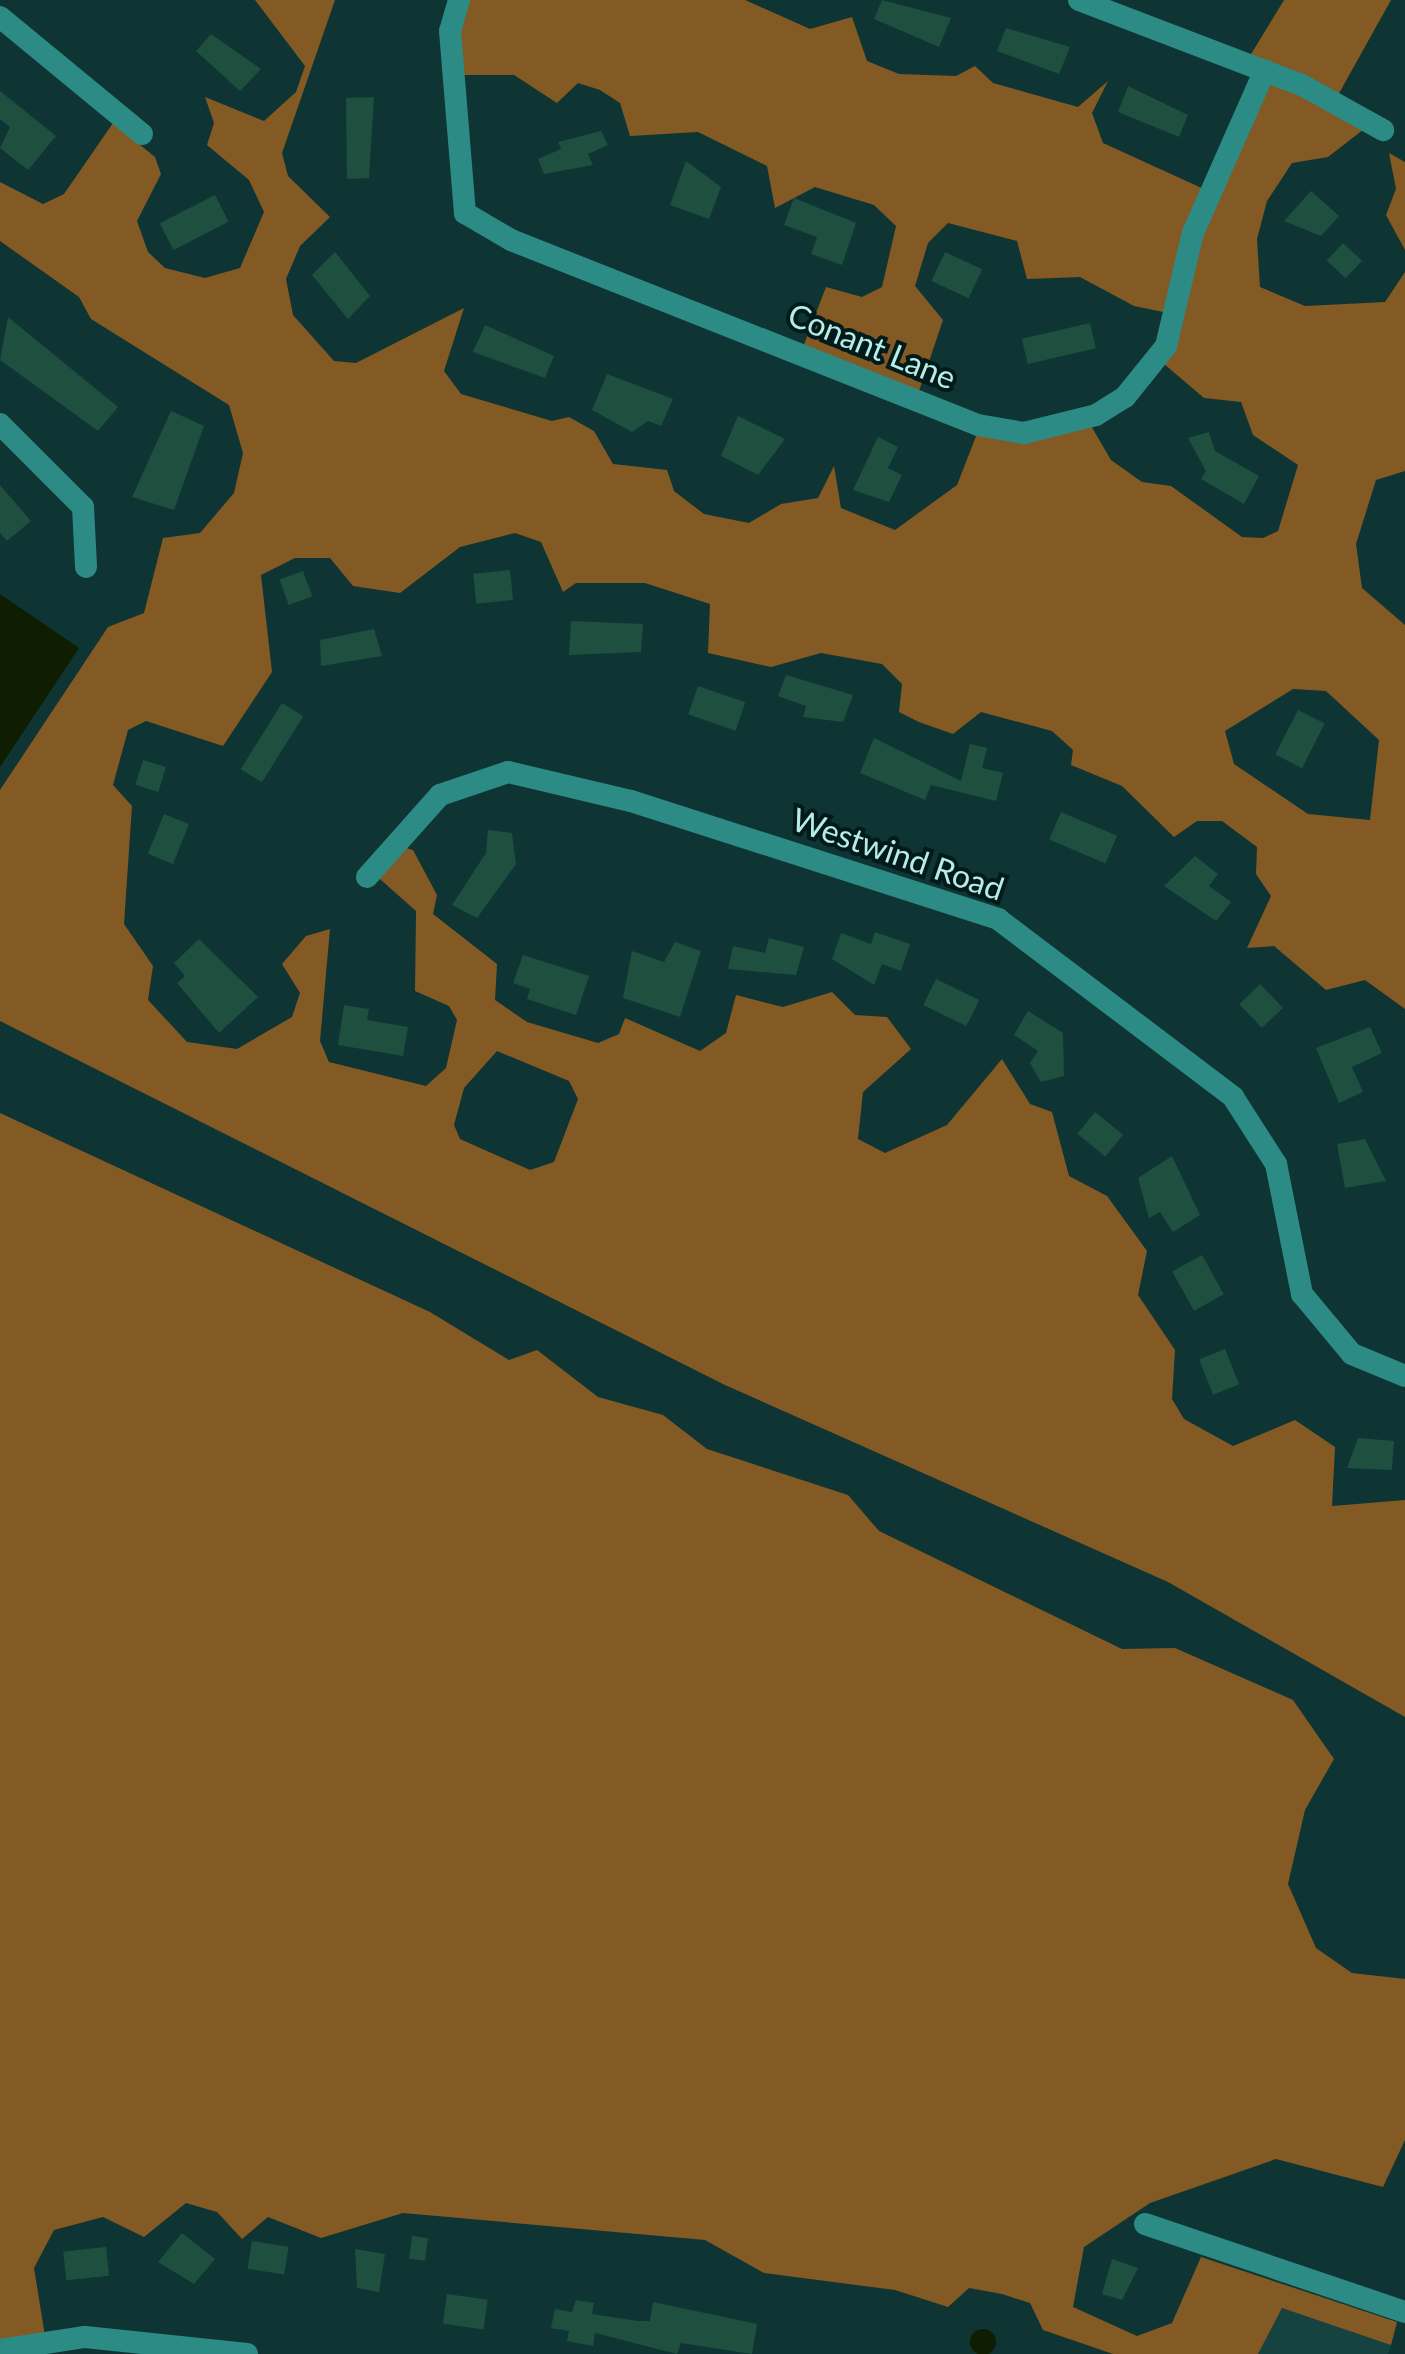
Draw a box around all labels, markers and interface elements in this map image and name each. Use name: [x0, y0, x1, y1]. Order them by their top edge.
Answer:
street label: Conant Lane: [783, 295, 961, 397]
street label: Westwind Road: [787, 800, 1009, 908]

